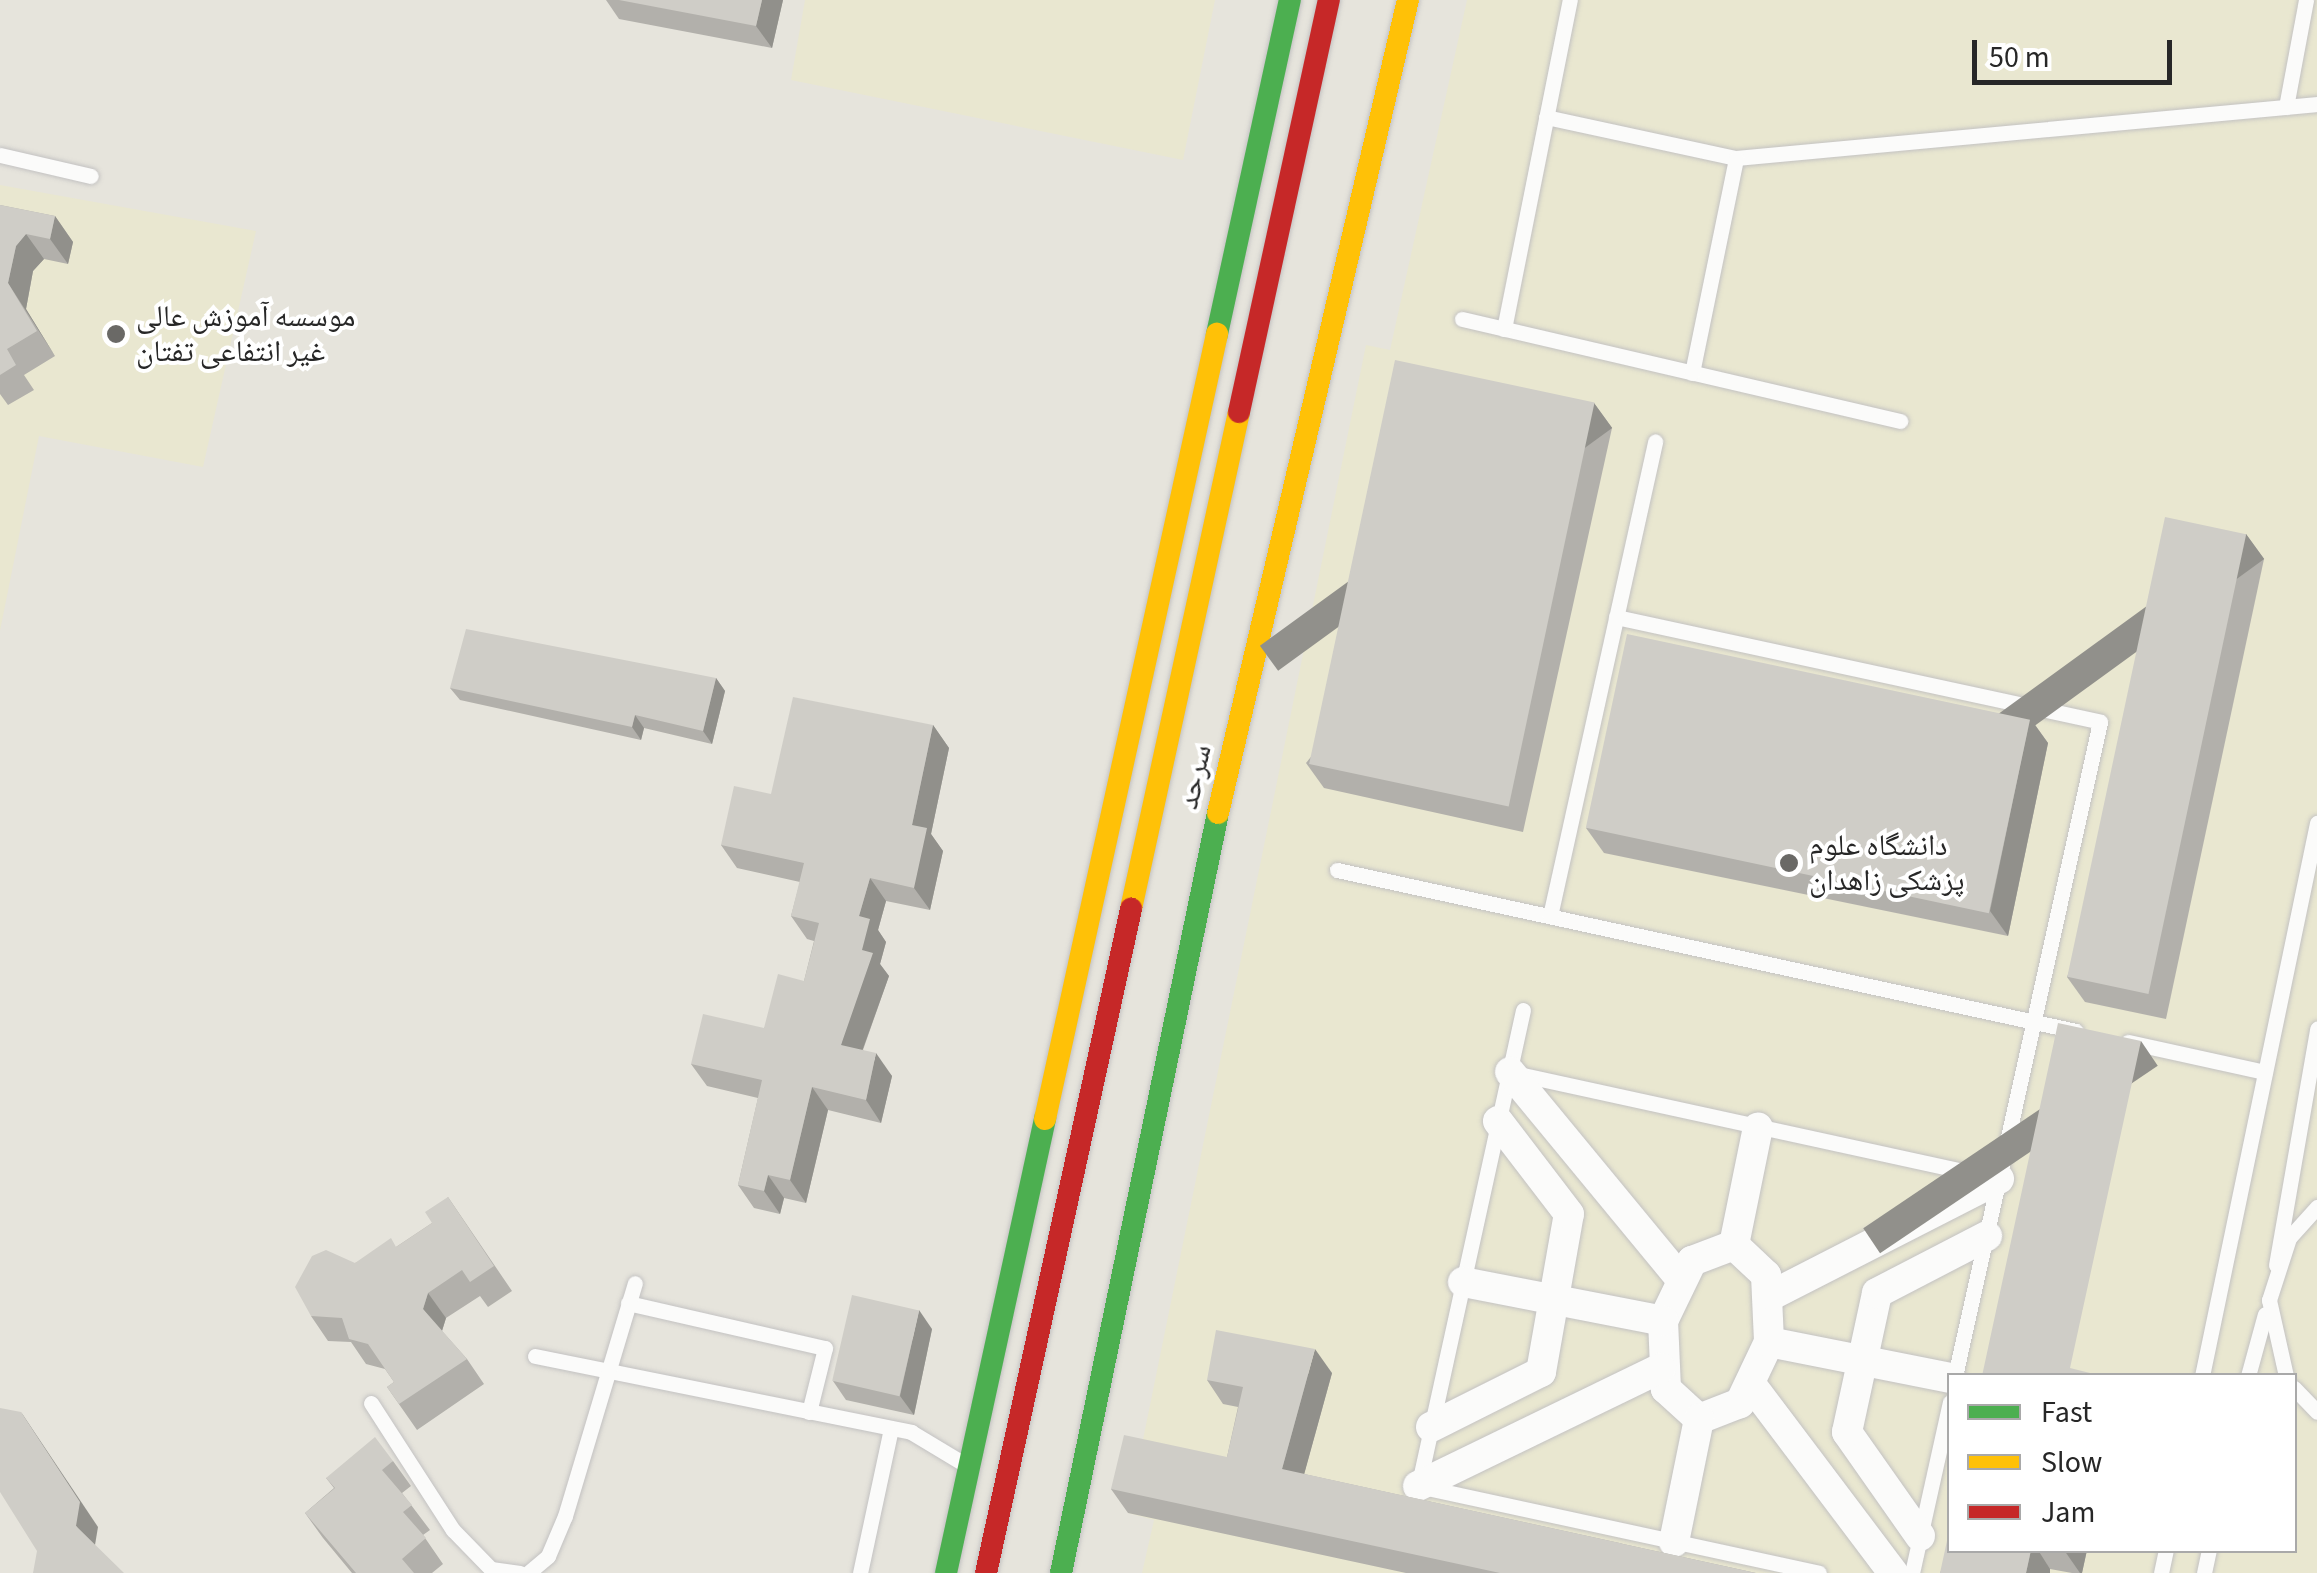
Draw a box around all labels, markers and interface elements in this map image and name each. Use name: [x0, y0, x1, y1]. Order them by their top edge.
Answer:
scale bar: [1977, 20, 2177, 82]
text: 50 m: [1989, 36, 2050, 79]
place label: موسسه آموزش عالی غیر انتفاعی تفتان: [136, 299, 355, 370]
marker: موسسه آموزش عالی غیر انتفاعی تفتان: [105, 323, 127, 345]
street label: سرحد: [1170, 741, 1220, 813]
place label: دانشگاه علوم پزشکی زاهدان: [1809, 828, 1964, 898]
marker: دانشگاه علوم پزشکی زاهدان: [1778, 852, 1800, 874]
legend: [1947, 1373, 2297, 1553]
text: Fast: [2041, 1391, 2092, 1434]
text: Slow: [2041, 1441, 2102, 1484]
text: Jam: [2041, 1491, 2095, 1534]

